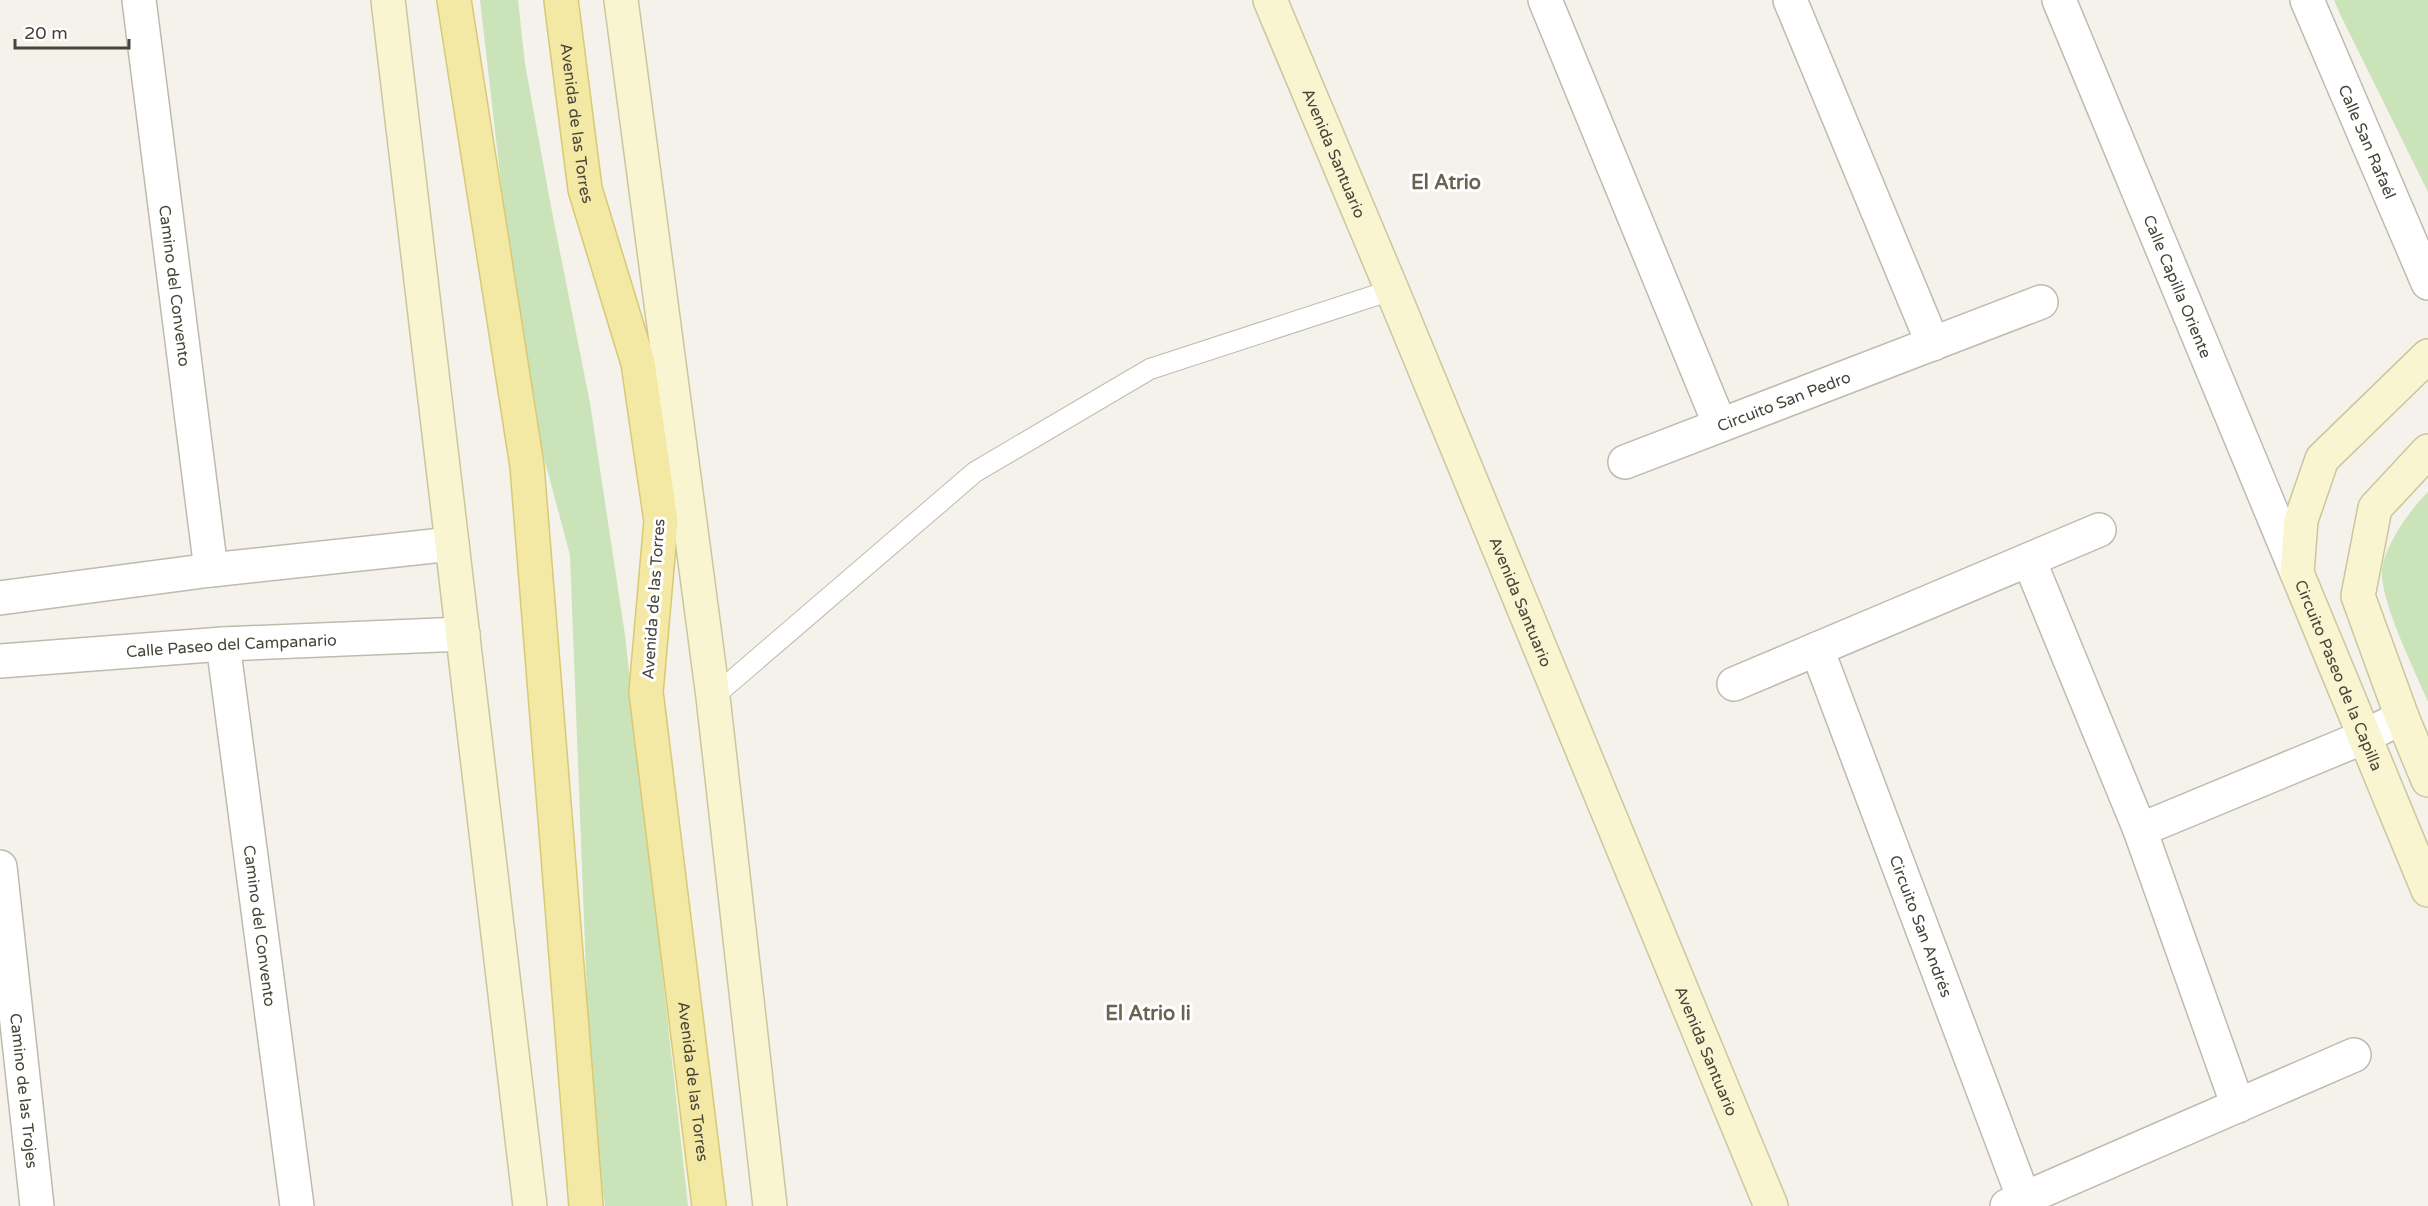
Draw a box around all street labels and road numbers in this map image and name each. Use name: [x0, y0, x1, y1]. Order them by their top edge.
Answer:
street label: Avenida de las Torres: [556, 42, 598, 206]
street label: Calle San Rafaél: [2333, 82, 2400, 202]
street label: Avenida Santuario: [1297, 85, 1370, 221]
street label: Camino del Convento: [154, 204, 194, 368]
street label: Calle Capilla Oriente: [2138, 212, 2216, 361]
street label: Circuito San Pedro: [1714, 367, 1854, 437]
street label: Avenida de las Torres: [638, 518, 670, 680]
street label: Avenida Santuario: [1484, 534, 1556, 670]
street label: Circuito Paseo de la Capilla: [2290, 577, 2387, 774]
street label: Calle Paseo del Campanario: [125, 630, 337, 662]
street label: Camino del Convento: [239, 844, 280, 1008]
street label: Circuito San Andrés: [1884, 853, 1956, 1000]
street label: Avenida Santuario: [1670, 983, 1742, 1119]
street label: Avenida de las Torres: [673, 1000, 712, 1163]
street label: Camino de las Trojes: [5, 1012, 42, 1169]

